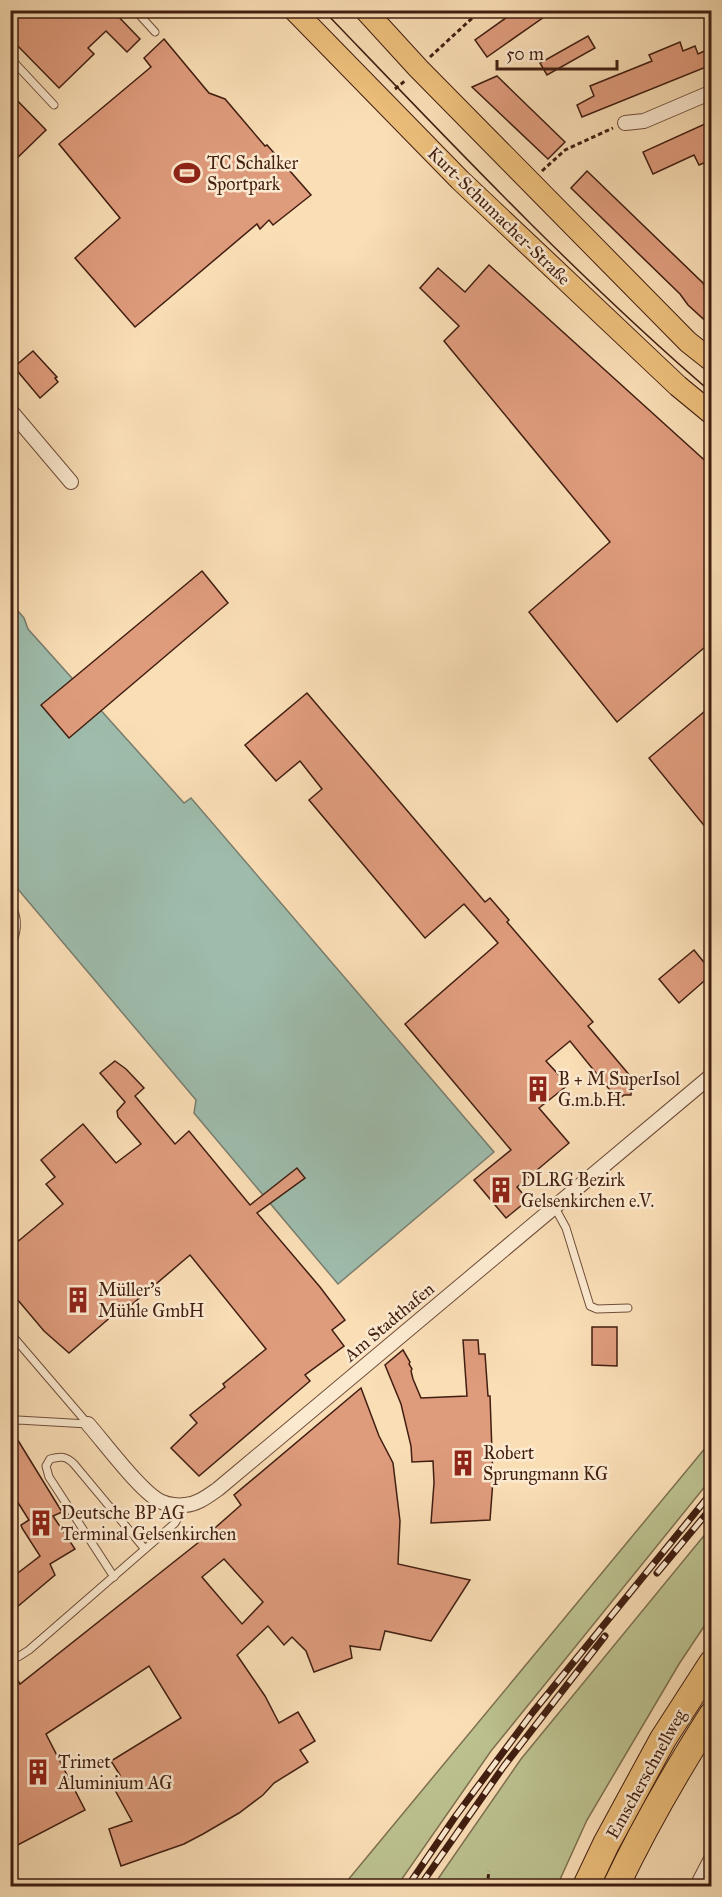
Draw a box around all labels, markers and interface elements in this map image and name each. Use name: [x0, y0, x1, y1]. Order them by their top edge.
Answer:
scale bar: [497, 33, 617, 71]
text: 50 m: [506, 43, 544, 65]
street label: Kurt-Schumacher-Straße: [423, 142, 575, 290]
place label: TC Schalker Sportpark: [207, 152, 299, 195]
sports icon: TC Schalker Sportpark: [172, 158, 202, 188]
place label: B + M SuperIsol G.m.b.H.: [558, 1068, 680, 1111]
building icon: B + M SuperIsol G.m.b.H.: [523, 1074, 553, 1104]
place label: DLRG Bezirk Gelsenkirchen e.V.: [521, 1169, 654, 1212]
building icon: DLRG Bezirk Gelsenkirchen e.V.: [486, 1175, 516, 1205]
street label: Am Stadthafen: [338, 1278, 439, 1367]
place label: Müller's Mühle GmbH: [98, 1279, 204, 1322]
building icon: Müller's Mühle GmbH: [63, 1285, 93, 1315]
place label: Robert Sprungmann KG: [483, 1442, 608, 1486]
building icon: Robert Sprungmann KG: [448, 1448, 478, 1478]
place label: Deutsche BP AG Terminal Gelsenkirchen: [61, 1502, 237, 1545]
building icon: Deutsche BP AG Terminal Gelsenkirchen: [26, 1508, 56, 1538]
street label: Emscherschnellweg: [601, 1705, 692, 1843]
place label: Trimet Aluminium AG: [57, 1751, 173, 1794]
building icon: Trimet Aluminium AG: [23, 1757, 53, 1787]

